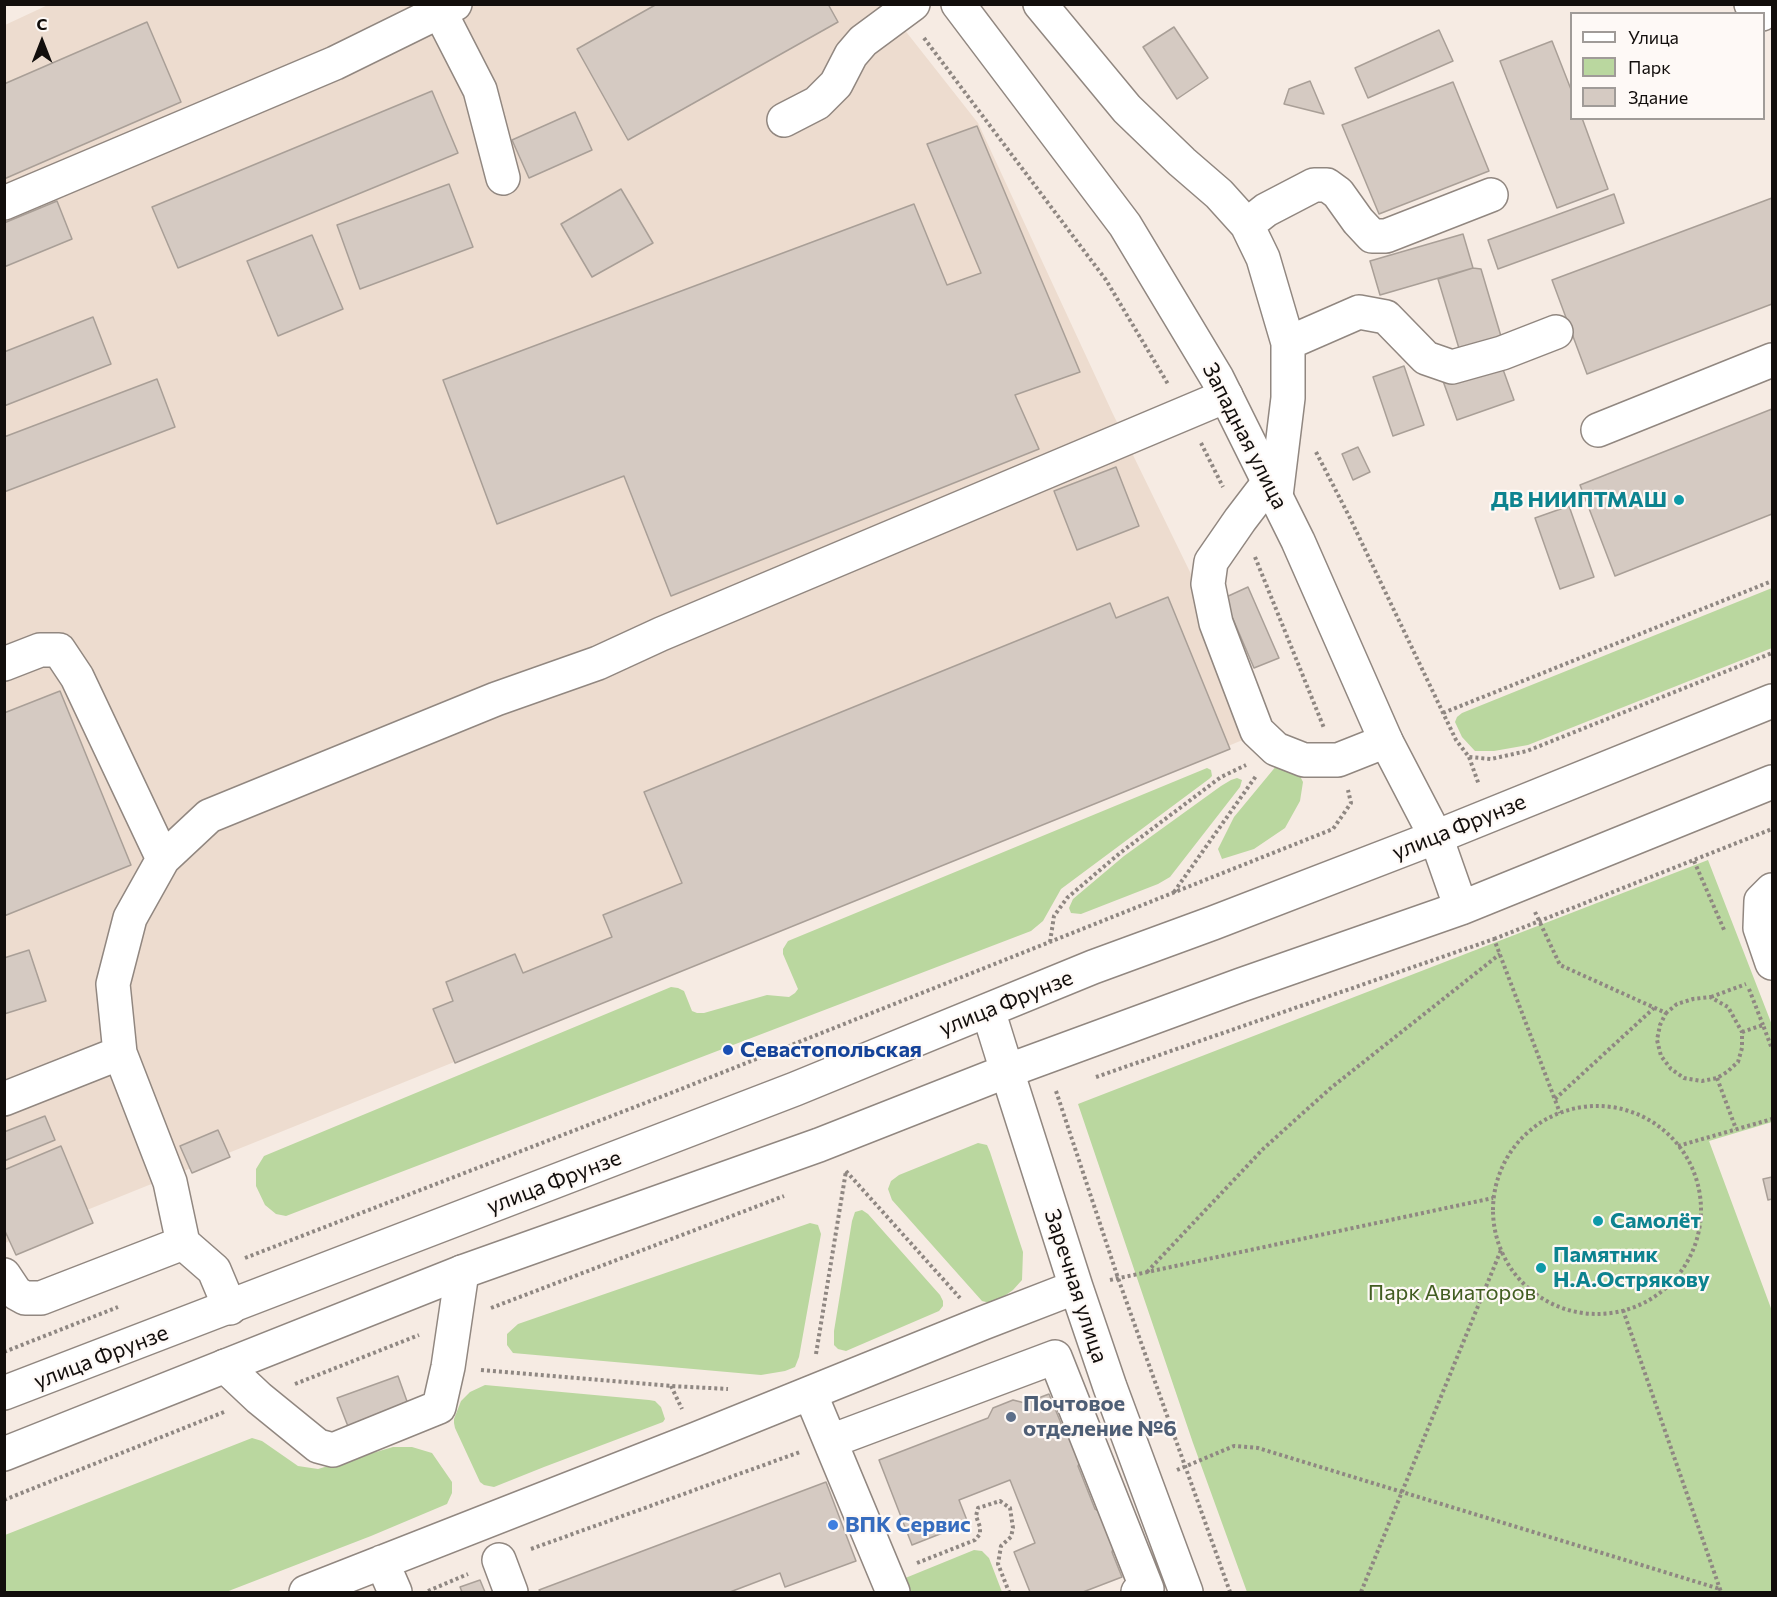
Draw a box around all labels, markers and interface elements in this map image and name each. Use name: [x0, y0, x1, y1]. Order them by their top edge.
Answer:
north arrow: [12, 12, 72, 72]
legend: [1570, 12, 1765, 120]
text: С: [37, 14, 47, 33]
text: Улица: [1628, 26, 1679, 48]
text: Парк: [1628, 56, 1671, 78]
text: Здание: [1628, 86, 1688, 108]
street label: Западная улица: [1197, 358, 1293, 514]
place label: ДВ НИИПТМАШ: [1491, 487, 1667, 513]
marker: ДВ НИИПТМАШ: [1672, 493, 1686, 507]
street label: улица Фрунзе: [1388, 788, 1530, 866]
street label: улица Фрунзе: [935, 964, 1077, 1042]
place label: Севастопольская: [740, 1037, 922, 1063]
marker: Севастопольская: [721, 1043, 735, 1057]
street label: улица Фрунзе: [483, 1144, 625, 1220]
street label: Заречная улица: [1039, 1206, 1113, 1366]
place label: Самолёт: [1610, 1208, 1701, 1234]
marker: Самолёт: [1591, 1214, 1605, 1228]
place label: Памятник Н.А.Острякову: [1553, 1242, 1710, 1294]
marker: Памятник Н.А.Острякову: [1534, 1261, 1548, 1275]
park label: Парк Авиаторов: [1368, 1280, 1536, 1306]
street label: улица Фрунзе: [30, 1319, 172, 1395]
place label: Почтовое отделение №6: [1023, 1391, 1177, 1442]
marker: Почтовое отделение №6: [1004, 1410, 1018, 1424]
place label: ВПК Сервис: [845, 1512, 971, 1538]
marker: ВПК Сервис: [826, 1518, 840, 1532]

